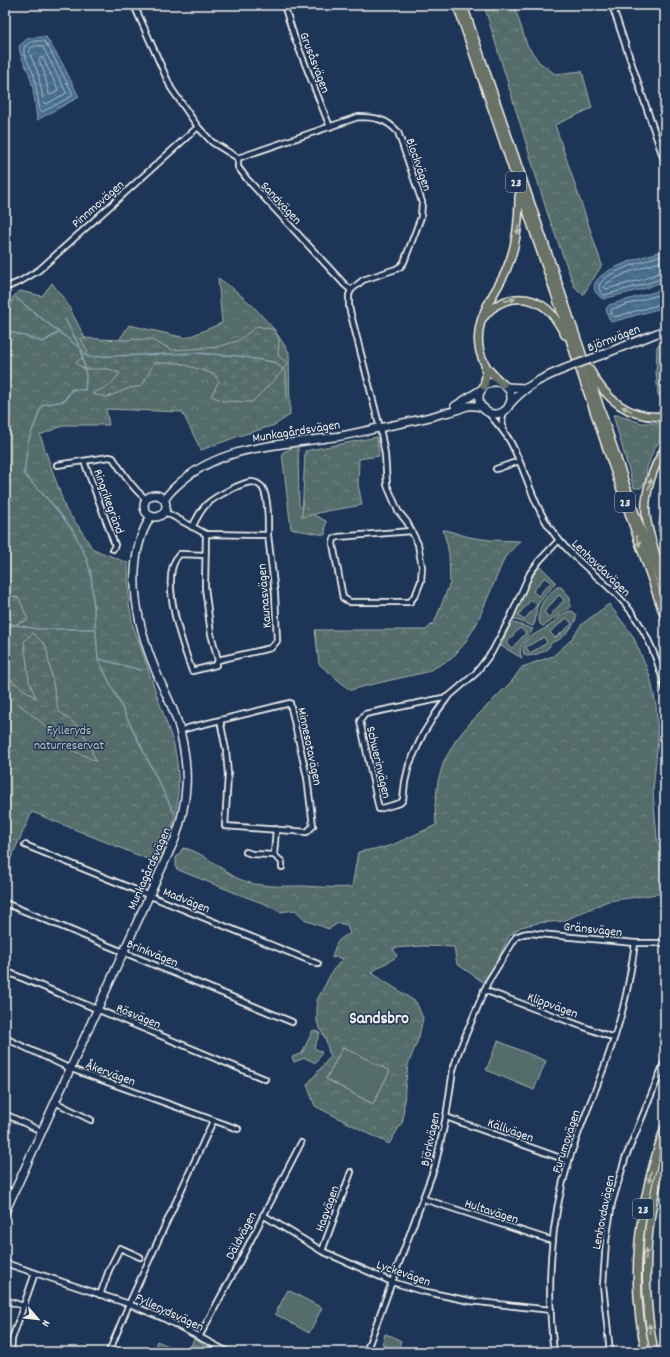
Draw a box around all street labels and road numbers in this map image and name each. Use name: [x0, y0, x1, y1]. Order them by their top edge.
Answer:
street label: Grusåsvägen: [293, 30, 334, 96]
street label: Blockvägen: [400, 136, 436, 194]
road number: 23: [506, 172, 526, 192]
street label: Pinnmovägen: [68, 177, 129, 233]
street label: Sandvägen: [255, 178, 305, 230]
street label: Björnvägen: [585, 321, 643, 358]
street label: Munkagårdsvägen: [251, 416, 342, 449]
street label: Ringrikegränd: [87, 467, 128, 537]
road number: 23: [615, 492, 635, 512]
street label: Lenhovdavägen: [566, 536, 634, 602]
street label: Kaunasvägen: [253, 563, 278, 629]
street label: Minnesotavägen: [291, 706, 326, 787]
street label: Schwerinvägen: [360, 725, 395, 801]
street label: Munkagårdsvägen: [124, 825, 177, 913]
street label: Madvägen: [160, 883, 212, 919]
street label: Gränsvägen: [563, 918, 623, 943]
street label: Brinkvägen: [123, 935, 181, 973]
street label: Klippvägen: [524, 988, 580, 1024]
street label: Rösvägen: [113, 1000, 163, 1035]
street label: Åkervägen: [82, 1057, 138, 1092]
street label: Furumovägen: [548, 1108, 587, 1176]
street label: Björkvägen: [416, 1111, 446, 1168]
street label: Källvägen: [484, 1114, 536, 1148]
street label: Lenhovdavägen: [588, 1173, 621, 1251]
street label: Hagvägen: [311, 1183, 345, 1235]
street label: Hultavägen: [462, 1195, 521, 1230]
road number: 23: [633, 1199, 653, 1219]
street label: Däldvägen: [222, 1209, 263, 1263]
street label: Lyckevägen: [374, 1256, 433, 1292]
street label: Fyllerydsvägen: [131, 1289, 206, 1338]

